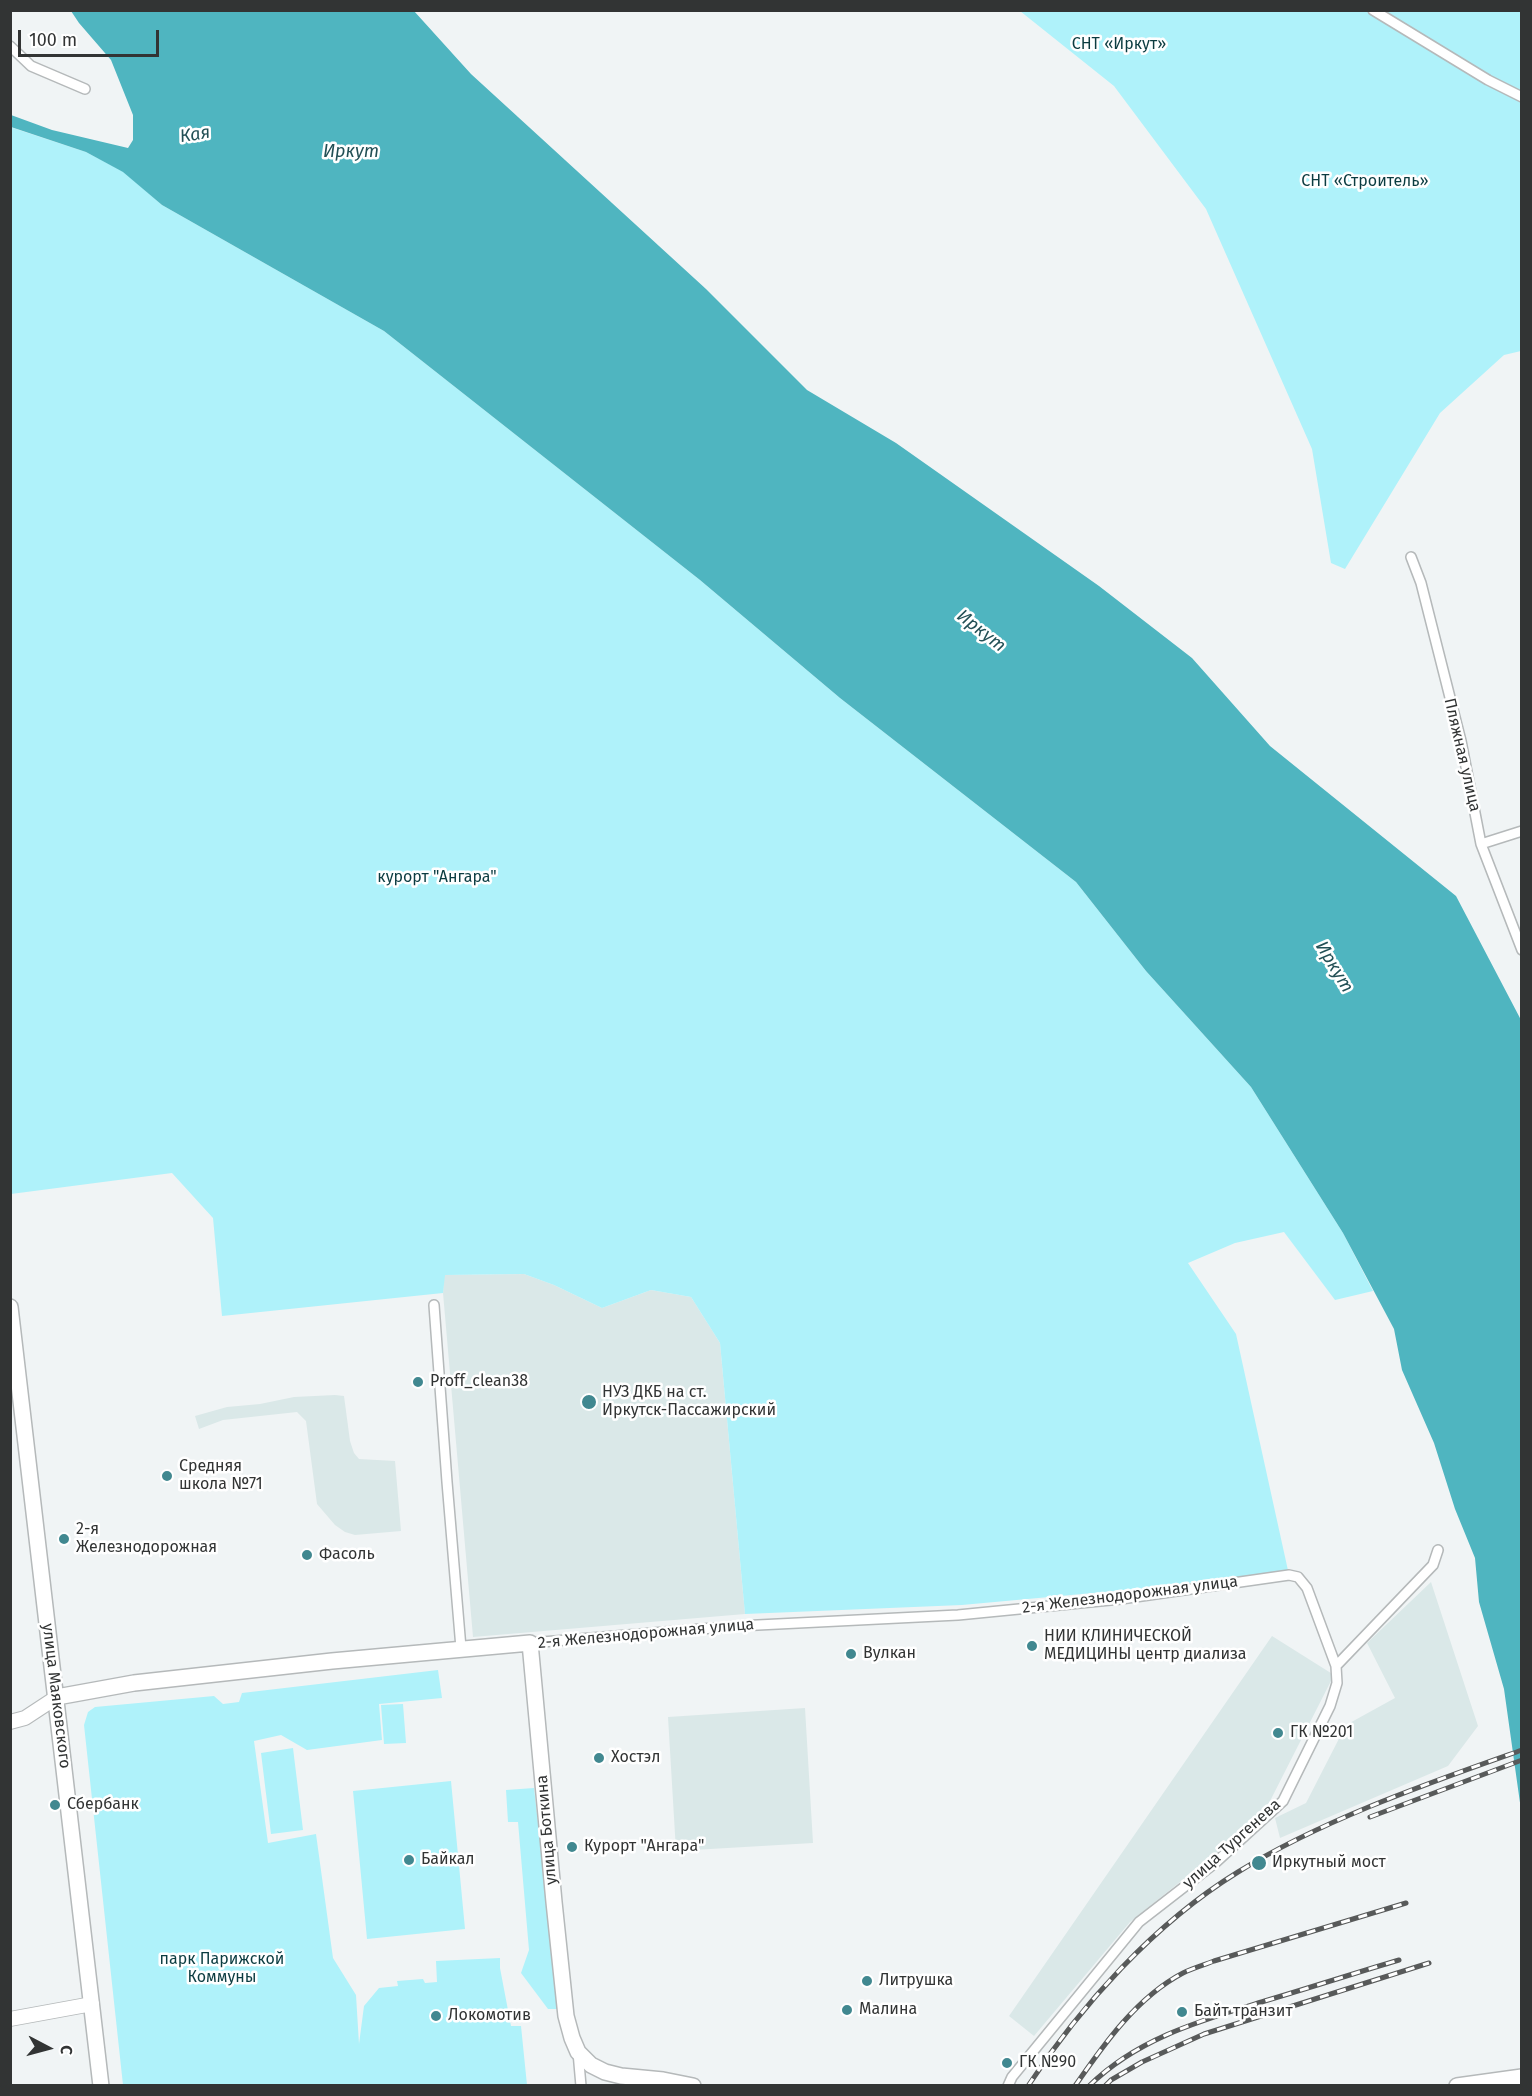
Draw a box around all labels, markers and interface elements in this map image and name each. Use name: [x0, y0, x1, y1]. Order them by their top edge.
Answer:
scale bar: [21, 18, 162, 56]
text: 100 m: [29, 29, 77, 51]
park label: СНТ «Иркут»: [1072, 35, 1166, 55]
water label: Кая: [178, 122, 212, 148]
water label: Иркут: [323, 141, 379, 163]
park label: СНТ «Строитель»: [1301, 172, 1429, 192]
water label: Иркут: [952, 605, 1010, 657]
street label: Пляжная улица: [1440, 696, 1484, 814]
park label: курорт "Ангара": [377, 868, 497, 888]
water label: Иркут: [1310, 937, 1358, 997]
place label: Proff_clean38: [430, 1372, 528, 1392]
marker: Proff_clean38: [411, 1375, 425, 1389]
place label: НУЗ ДКБ на ст. Иркутск-Пассажирский: [602, 1383, 776, 1421]
marker: НУЗ ДКБ на ст. Иркутск-Пассажирский: [580, 1393, 598, 1411]
place label: Средняя школа №71: [179, 1457, 263, 1495]
marker: Средняя школа №71: [160, 1469, 174, 1483]
place label: 2-я Железнодорожная: [76, 1520, 217, 1558]
marker: 2-я Железнодорожная: [57, 1532, 71, 1546]
place label: Фасоль: [319, 1545, 375, 1565]
marker: Фасоль: [300, 1548, 314, 1562]
street label: 2-я Железнодорожная улица: [1021, 1572, 1239, 1618]
street label: 2-я Железнодорожная улица: [537, 1615, 755, 1653]
street label: улица Маяковского: [38, 1622, 74, 1770]
place label: НИИ КЛИНИЧЕСКОЙ МЕДИЦИНЫ центр диализа: [1044, 1627, 1247, 1665]
marker: НИИ КЛИНИЧЕСКОЙ МЕДИЦИНЫ центр диализа: [1025, 1639, 1039, 1653]
place label: Вулкан: [863, 1644, 916, 1664]
marker: Вулкан: [844, 1647, 858, 1661]
place label: ГК №201: [1290, 1723, 1353, 1743]
marker: ГК №201: [1271, 1726, 1285, 1740]
place label: Хостэл: [611, 1748, 660, 1768]
marker: Хостэл: [592, 1751, 606, 1765]
street label: улица Боткина: [533, 1774, 561, 1886]
place label: Сбербанк: [67, 1795, 139, 1815]
street label: улица Тургенева: [1179, 1795, 1285, 1893]
marker: Сбербанк: [48, 1798, 62, 1812]
place label: Курорт "Ангара": [584, 1837, 704, 1857]
marker: Курорт "Ангара": [565, 1840, 579, 1854]
place label: Байкал: [421, 1850, 475, 1870]
marker: Байкал: [402, 1853, 416, 1867]
place label: Иркутный мост: [1272, 1853, 1386, 1873]
marker: Иркутный мост: [1250, 1854, 1268, 1872]
park label: парк Парижской Коммуны: [160, 1950, 284, 1988]
place label: Литрушка: [879, 1971, 953, 1991]
marker: Литрушка: [860, 1974, 874, 1988]
place label: Малина: [859, 2000, 917, 2020]
place label: Байт транзит: [1194, 2002, 1293, 2022]
marker: Малина: [840, 2003, 854, 2017]
marker: Байт транзит: [1175, 2005, 1189, 2019]
place label: Локомотив: [448, 2006, 531, 2026]
marker: Локомотив: [429, 2009, 443, 2023]
north arrow: [18, 2018, 78, 2078]
text: С: [56, 2044, 76, 2055]
place label: ГК №90: [1019, 2053, 1076, 2073]
marker: ГК №90: [1000, 2056, 1014, 2070]

